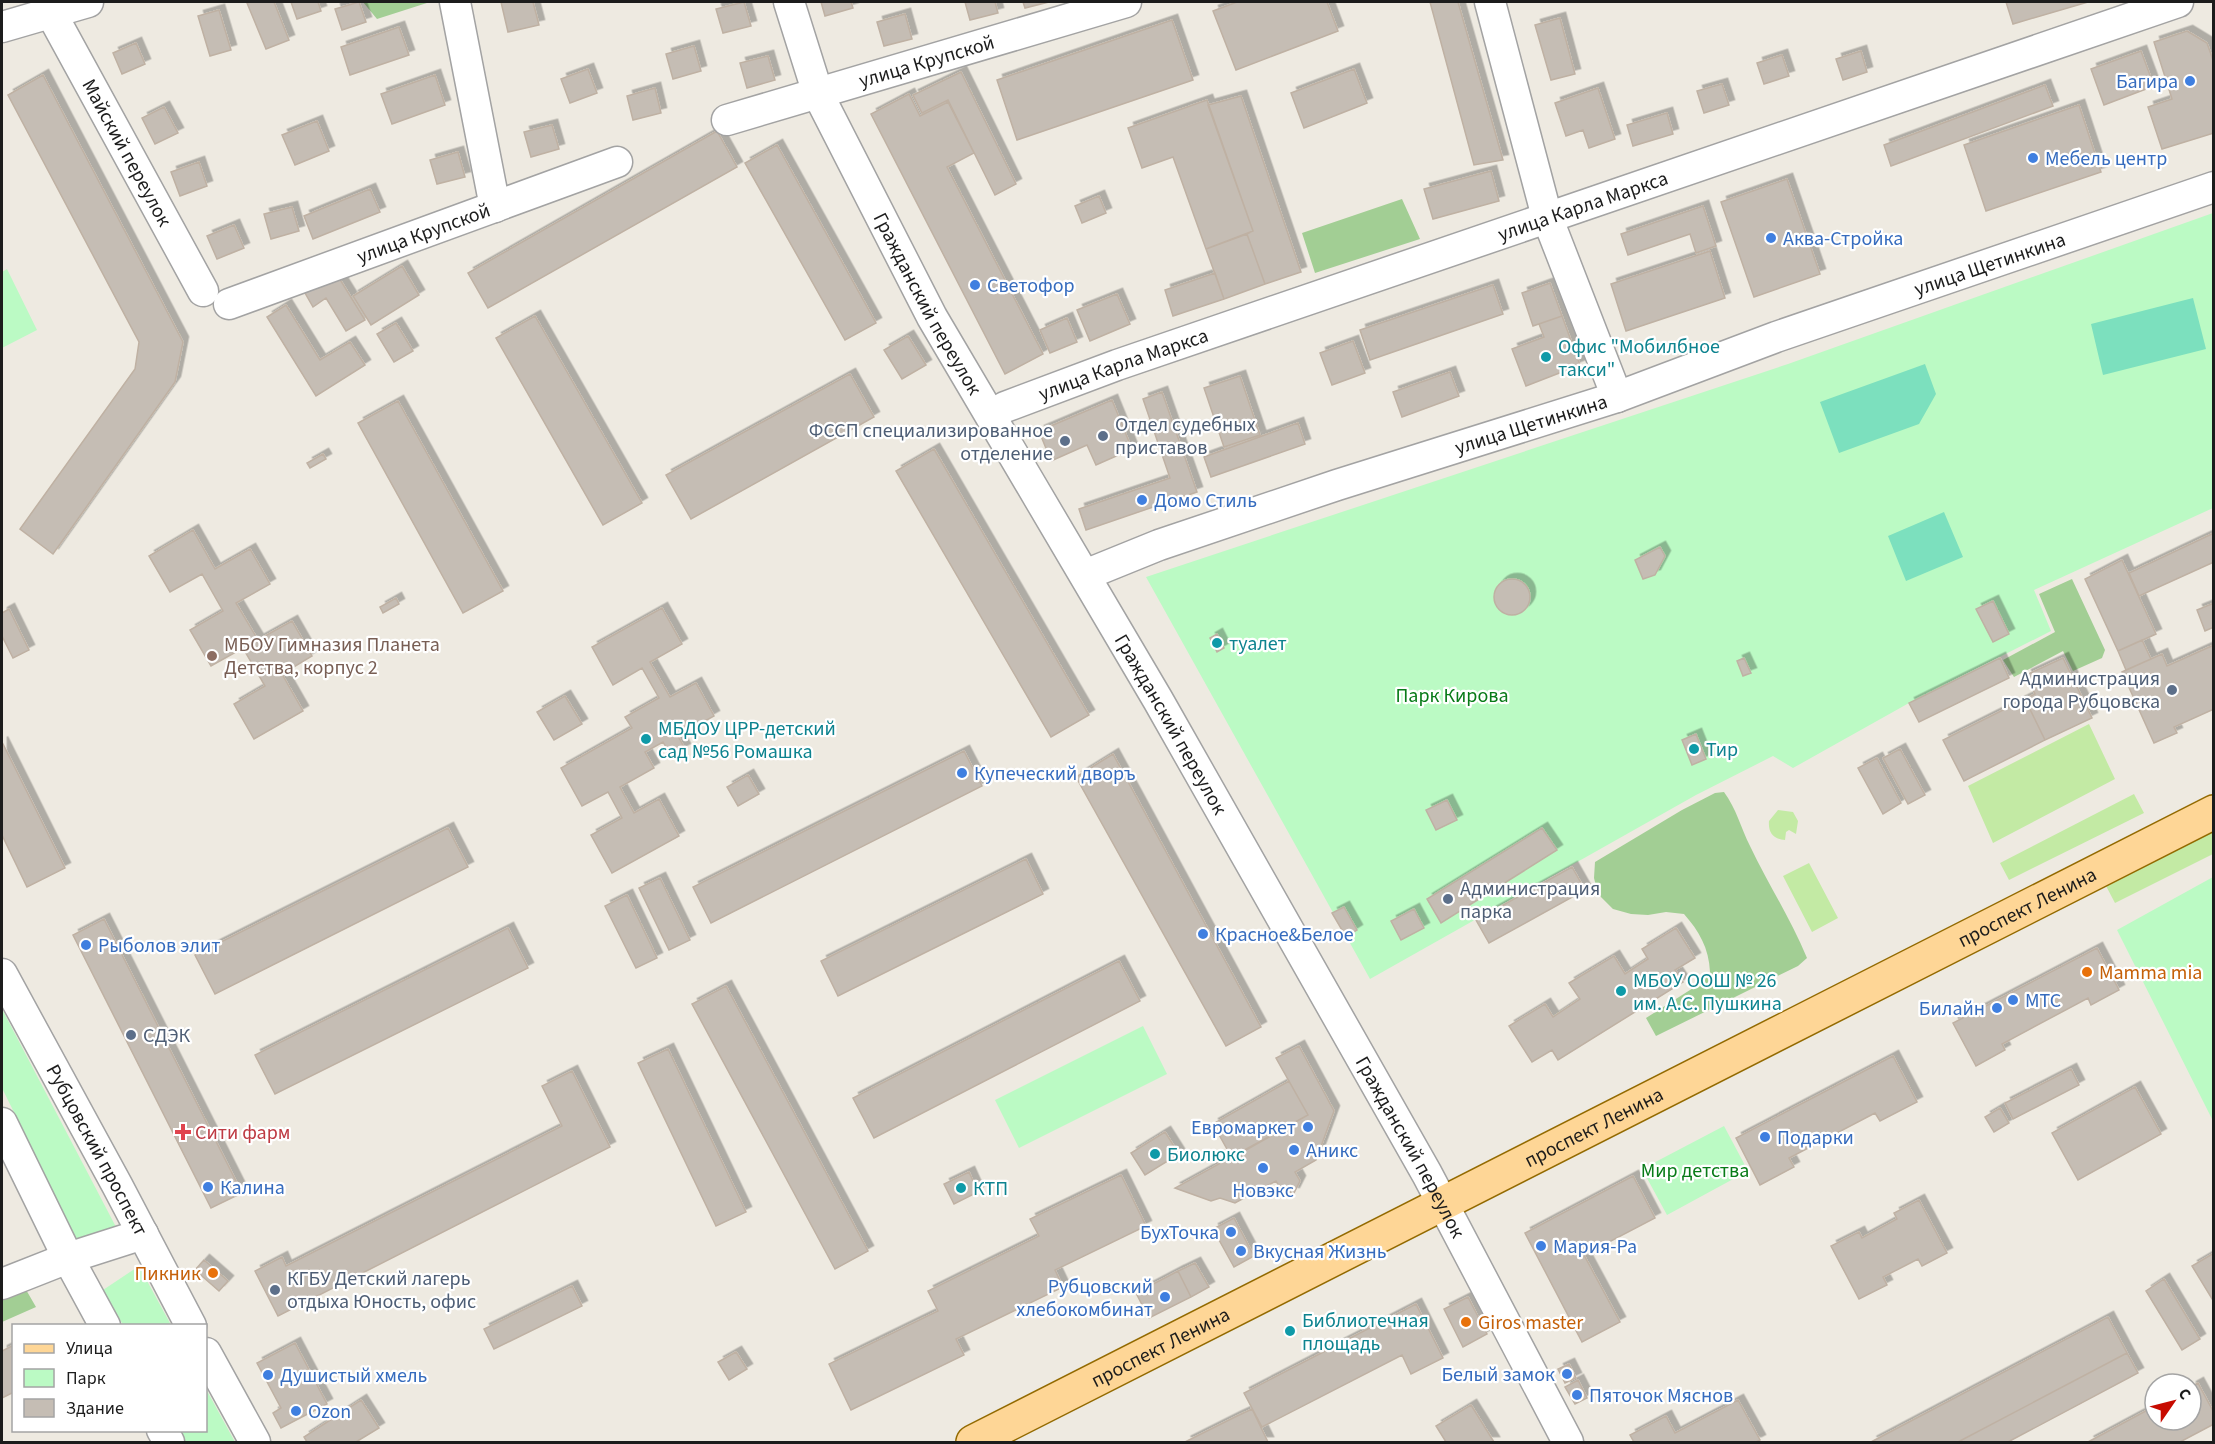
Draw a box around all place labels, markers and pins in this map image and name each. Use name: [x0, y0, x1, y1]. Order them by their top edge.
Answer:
place label: Багира: [2116, 68, 2178, 96]
marker: Багира: [2183, 74, 2197, 88]
place label: Мебель центр: [2045, 145, 2167, 173]
marker: Мебель центр: [2026, 151, 2040, 165]
place label: Аква-Стройка: [1783, 225, 1903, 253]
marker: Аква-Стройка: [1764, 231, 1778, 245]
place label: Светофор: [987, 272, 1075, 300]
marker: Светофор: [968, 278, 982, 292]
place label: Офис "Мобилбное такси": [1558, 333, 1720, 384]
marker: Офис "Мобилбное такси": [1539, 350, 1553, 364]
place label: Отдел судебных приставов: [1115, 411, 1256, 462]
place label: ФССП специализированное отделение: [809, 417, 1053, 468]
marker: Отдел судебных приставов: [1096, 429, 1110, 443]
marker: ФССП специализированное отделение: [1058, 434, 1072, 448]
place label: Домо Стиль: [1154, 487, 1257, 515]
marker: Домо Стиль: [1135, 493, 1149, 507]
place label: туалет: [1229, 630, 1287, 658]
place label: МБОУ Гимназия Планета Детства, корпус 2: [224, 631, 440, 682]
marker: туалет: [1210, 636, 1224, 650]
marker: МБОУ Гимназия Планета Детства, корпус 2: [205, 649, 219, 663]
place label: Администрация города Рубцовска: [2002, 665, 2160, 716]
marker: Администрация города Рубцовска: [2165, 683, 2179, 697]
place label: МБДОУ ЦРР-детский сад №56 Ромашка: [658, 715, 836, 766]
marker: МБДОУ ЦРР-детский сад №56 Ромашка: [639, 732, 653, 746]
place label: Тир: [1706, 736, 1738, 764]
marker: Тир: [1687, 742, 1701, 756]
place label: Купеческий дворъ: [974, 760, 1136, 788]
marker: Купеческий дворъ: [955, 766, 969, 780]
place label: Администрация парка: [1460, 875, 1600, 926]
marker: Администрация парка: [1441, 892, 1455, 906]
place label: Красное&Белое: [1215, 921, 1354, 949]
marker: Красное&Белое: [1196, 927, 1210, 941]
place label: Рыболов элит: [98, 932, 220, 960]
marker: Рыболов элит: [79, 938, 93, 952]
place label: Mamma mia: [2099, 959, 2202, 987]
marker: Mamma mia: [2080, 965, 2094, 979]
place label: МБОУ ООШ № 26 им. А.С. Пушкина: [1633, 967, 1782, 1018]
marker: МБОУ ООШ № 26 им. А.С. Пушкина: [1614, 984, 1628, 998]
place label: МТС: [2025, 987, 2061, 1015]
marker: МТС: [2006, 993, 2020, 1007]
place label: Билайн: [1919, 995, 1985, 1023]
marker: Билайн: [1990, 1001, 2004, 1015]
place label: СДЭК: [143, 1022, 191, 1050]
marker: СДЭК: [124, 1028, 138, 1042]
place label: Евромаркет: [1191, 1114, 1296, 1142]
place label: Сити фарм: [195, 1119, 290, 1147]
marker: Евромаркет: [1301, 1120, 1315, 1134]
place label: Подарки: [1777, 1124, 1854, 1152]
marker: Сити фарм: [176, 1125, 190, 1139]
marker: Подарки: [1758, 1130, 1772, 1144]
place label: Аникс: [1306, 1137, 1358, 1165]
place label: Биолюкс: [1167, 1141, 1245, 1169]
marker: Аникс: [1287, 1143, 1301, 1157]
marker: Биолюкс: [1148, 1147, 1162, 1161]
marker: Новэкс: [1256, 1161, 1270, 1175]
place label: Калина: [220, 1174, 285, 1202]
place label: КТП: [973, 1175, 1008, 1203]
place label: Новэкс: [1232, 1177, 1294, 1205]
marker: Калина: [201, 1180, 215, 1194]
marker: КТП: [954, 1181, 968, 1195]
place label: БухТочка: [1140, 1219, 1219, 1247]
marker: БухТочка: [1224, 1225, 1238, 1239]
place label: Мария-Ра: [1553, 1233, 1637, 1261]
place label: Вкусная Жизнь: [1253, 1238, 1386, 1266]
marker: Мария-Ра: [1534, 1239, 1548, 1253]
marker: Вкусная Жизнь: [1234, 1244, 1248, 1258]
place label: Пикник: [134, 1260, 201, 1288]
place label: КГБУ Детский лагерь отдыха Юность, офис: [287, 1265, 476, 1316]
marker: Пикник: [206, 1266, 220, 1280]
place label: Рубцовский хлебокомбинат: [1016, 1273, 1153, 1324]
marker: КГБУ Детский лагерь отдыха Юность, офис: [268, 1283, 282, 1297]
marker: Рубцовский хлебокомбинат: [1158, 1290, 1172, 1304]
place label: Библиотечная площадь: [1302, 1307, 1429, 1358]
place label: Giros master: [1478, 1309, 1583, 1337]
marker: Giros master: [1459, 1315, 1473, 1329]
marker: Библиотечная площадь: [1283, 1324, 1297, 1338]
place label: Белый замок: [1441, 1361, 1555, 1389]
place label: Душистый хмель: [280, 1362, 427, 1390]
marker: Белый замок: [1560, 1367, 1574, 1381]
marker: Душистый хмель: [261, 1368, 275, 1382]
place label: Пяточок Мяснов: [1589, 1382, 1733, 1410]
marker: Пяточок Мяснов: [1570, 1388, 1584, 1402]
place label: Ozon: [308, 1398, 351, 1426]
marker: Ozon: [289, 1404, 303, 1418]

